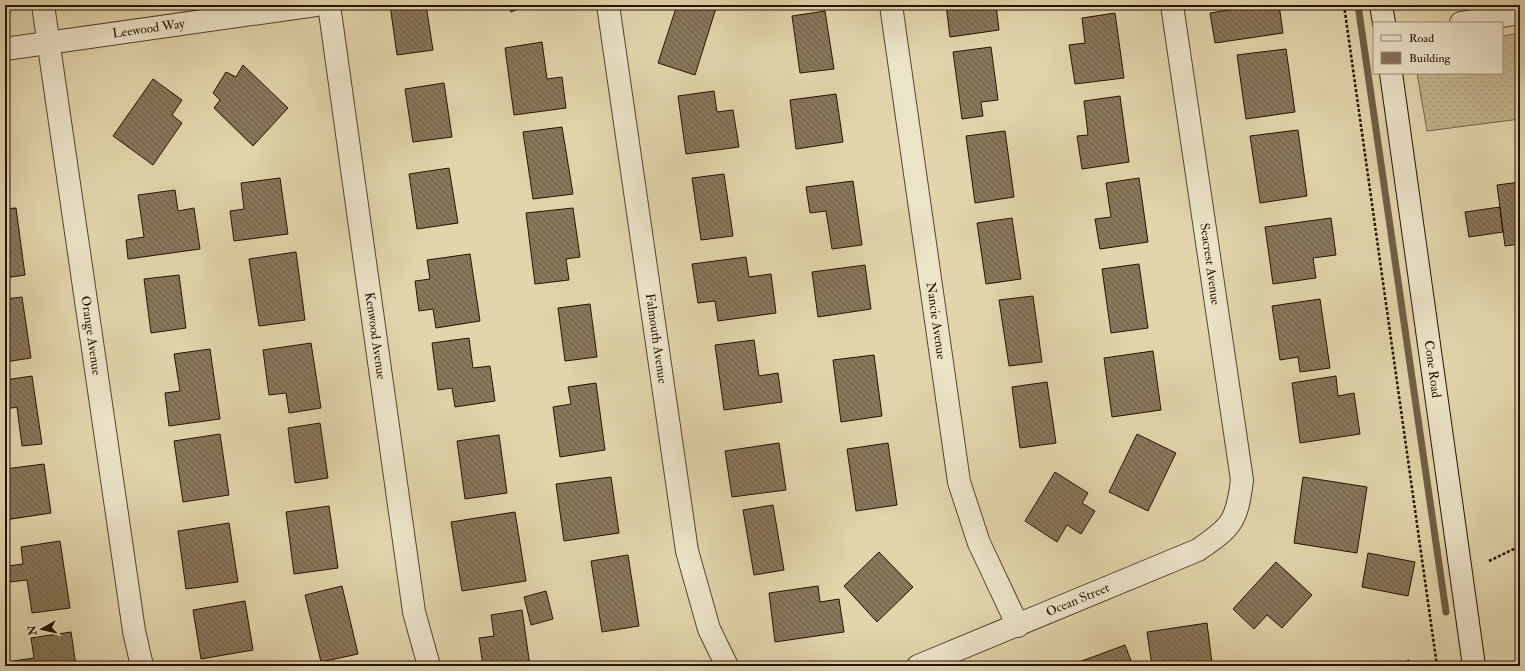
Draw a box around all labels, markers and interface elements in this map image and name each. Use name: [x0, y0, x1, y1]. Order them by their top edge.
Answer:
street label: Leewood Way: [111, 16, 186, 42]
legend: [1373, 22, 1503, 74]
text: Road: [1409, 31, 1434, 46]
text: Building: [1409, 51, 1452, 66]
street label: Seacrest Avenue: [1196, 222, 1224, 307]
street label: Nancie Avenue: [923, 281, 950, 361]
street label: Kenwood Avenue: [361, 291, 389, 381]
street label: Falmouth Avenue: [642, 292, 671, 385]
street label: Orange Avenue: [77, 295, 105, 377]
street label: Cone Road: [1421, 339, 1444, 399]
street label: Ocean Street: [1044, 579, 1112, 620]
north arrow: [22, 609, 62, 649]
text: N: [25, 623, 40, 637]

